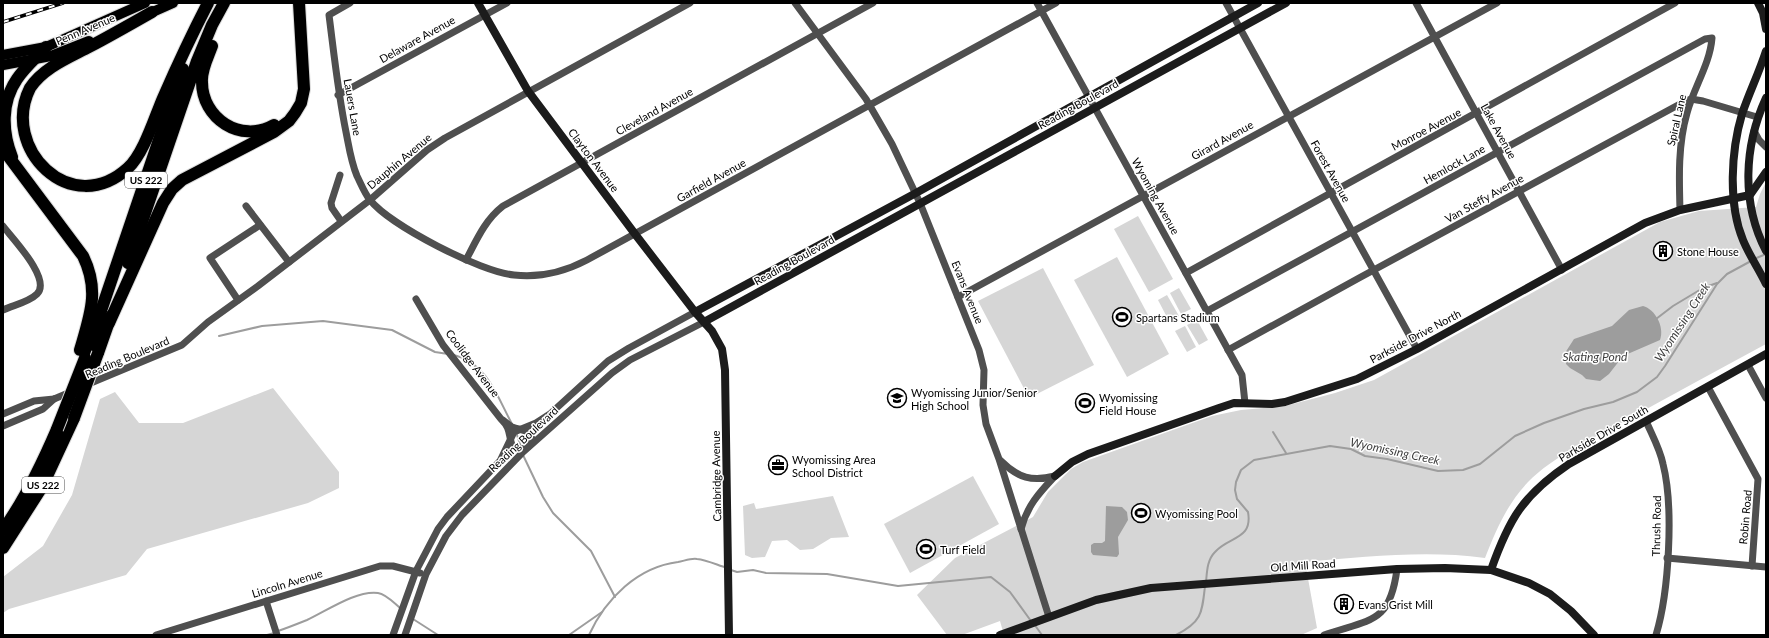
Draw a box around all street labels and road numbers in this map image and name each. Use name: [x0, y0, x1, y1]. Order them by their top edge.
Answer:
street label: Penn Avenue: [53, 11, 117, 47]
street label: Delaware Avenue: [377, 13, 457, 65]
street label: Lauers Lane: [342, 77, 364, 137]
street label: Reading Boulevard: [1036, 77, 1120, 131]
street label: Cleveland Avenue: [613, 84, 695, 138]
street label: Spiral Lane: [1664, 93, 1688, 147]
street label: Lake Avenue: [1479, 101, 1520, 161]
street label: Monroe Avenue: [1389, 105, 1463, 153]
street label: Girard Avenue: [1189, 118, 1255, 162]
street label: Clayton Avenue: [566, 126, 622, 194]
street label: Dauphin Avenue: [364, 130, 434, 192]
street label: Forest Avenue: [1309, 138, 1354, 205]
street label: Hemlock Lane: [1421, 142, 1487, 186]
street label: Garfield Avenue: [674, 156, 748, 204]
street label: Wyoming Avenue: [1130, 156, 1182, 237]
street label: Van Steffy Avenue: [1442, 171, 1526, 225]
road number: US 222: [125, 172, 167, 188]
street label: Reading Boulevard: [752, 233, 836, 287]
street label: Evans Avenue: [949, 259, 987, 326]
street label: Parkside Drive North: [1367, 306, 1463, 366]
street label: Coolidge Avenue: [443, 327, 503, 400]
street label: Reading Boulevard: [83, 333, 171, 381]
street label: Parkside Drive South: [1556, 402, 1650, 464]
street label: Reading Boulevard: [486, 404, 560, 474]
street label: Cambridge Avenue: [709, 430, 723, 522]
road number: US 222: [22, 477, 64, 493]
street label: Robin Road: [1736, 489, 1754, 545]
street label: Thrush Road: [1649, 495, 1663, 557]
street label: Old Mill Road: [1270, 556, 1336, 574]
street label: Lincoln Avenue: [250, 566, 324, 600]

